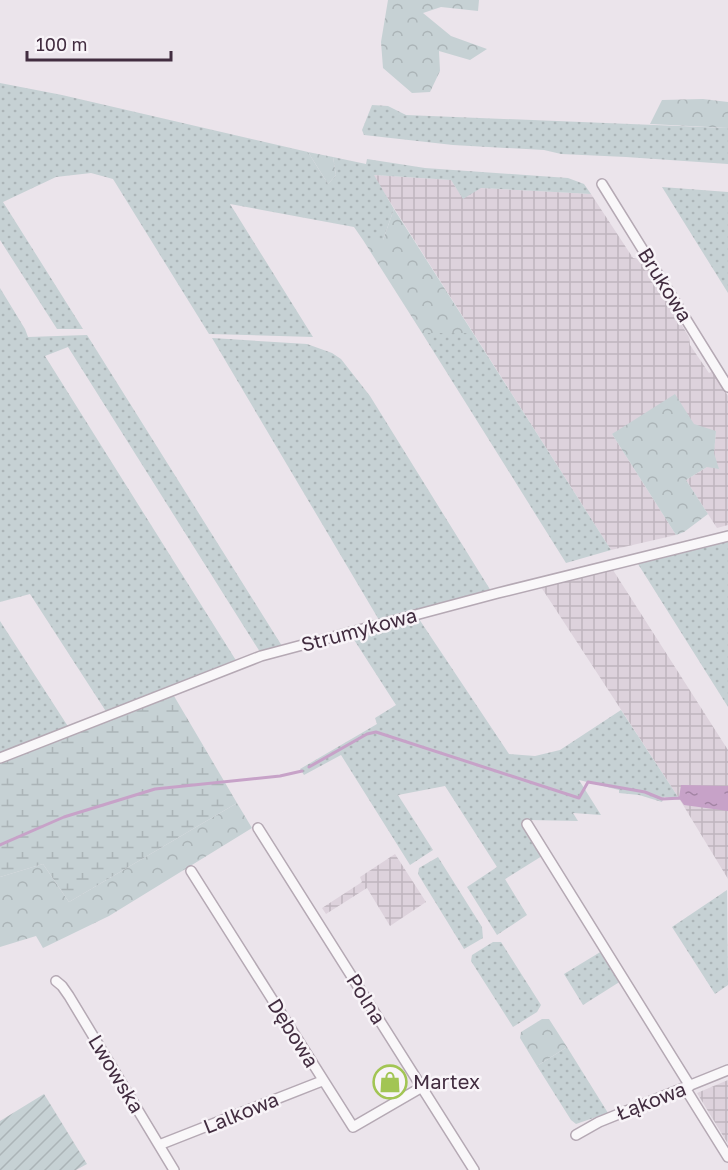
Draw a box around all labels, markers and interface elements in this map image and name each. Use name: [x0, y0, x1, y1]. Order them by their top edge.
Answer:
scale bar: [27, 24, 171, 62]
text: 100 m: [36, 33, 87, 55]
street label: Brukowa: [634, 243, 698, 326]
street label: Strumykowa: [298, 602, 419, 656]
street label: Polna: [342, 969, 392, 1028]
street label: Dębowa: [263, 994, 324, 1071]
street label: Lwowska: [84, 1030, 150, 1117]
shop icon: Martex: [372, 1064, 408, 1100]
place label: Martex: [413, 1069, 480, 1093]
street label: Łąkowa: [612, 1076, 689, 1124]
street label: Lalkowa: [199, 1086, 282, 1138]

